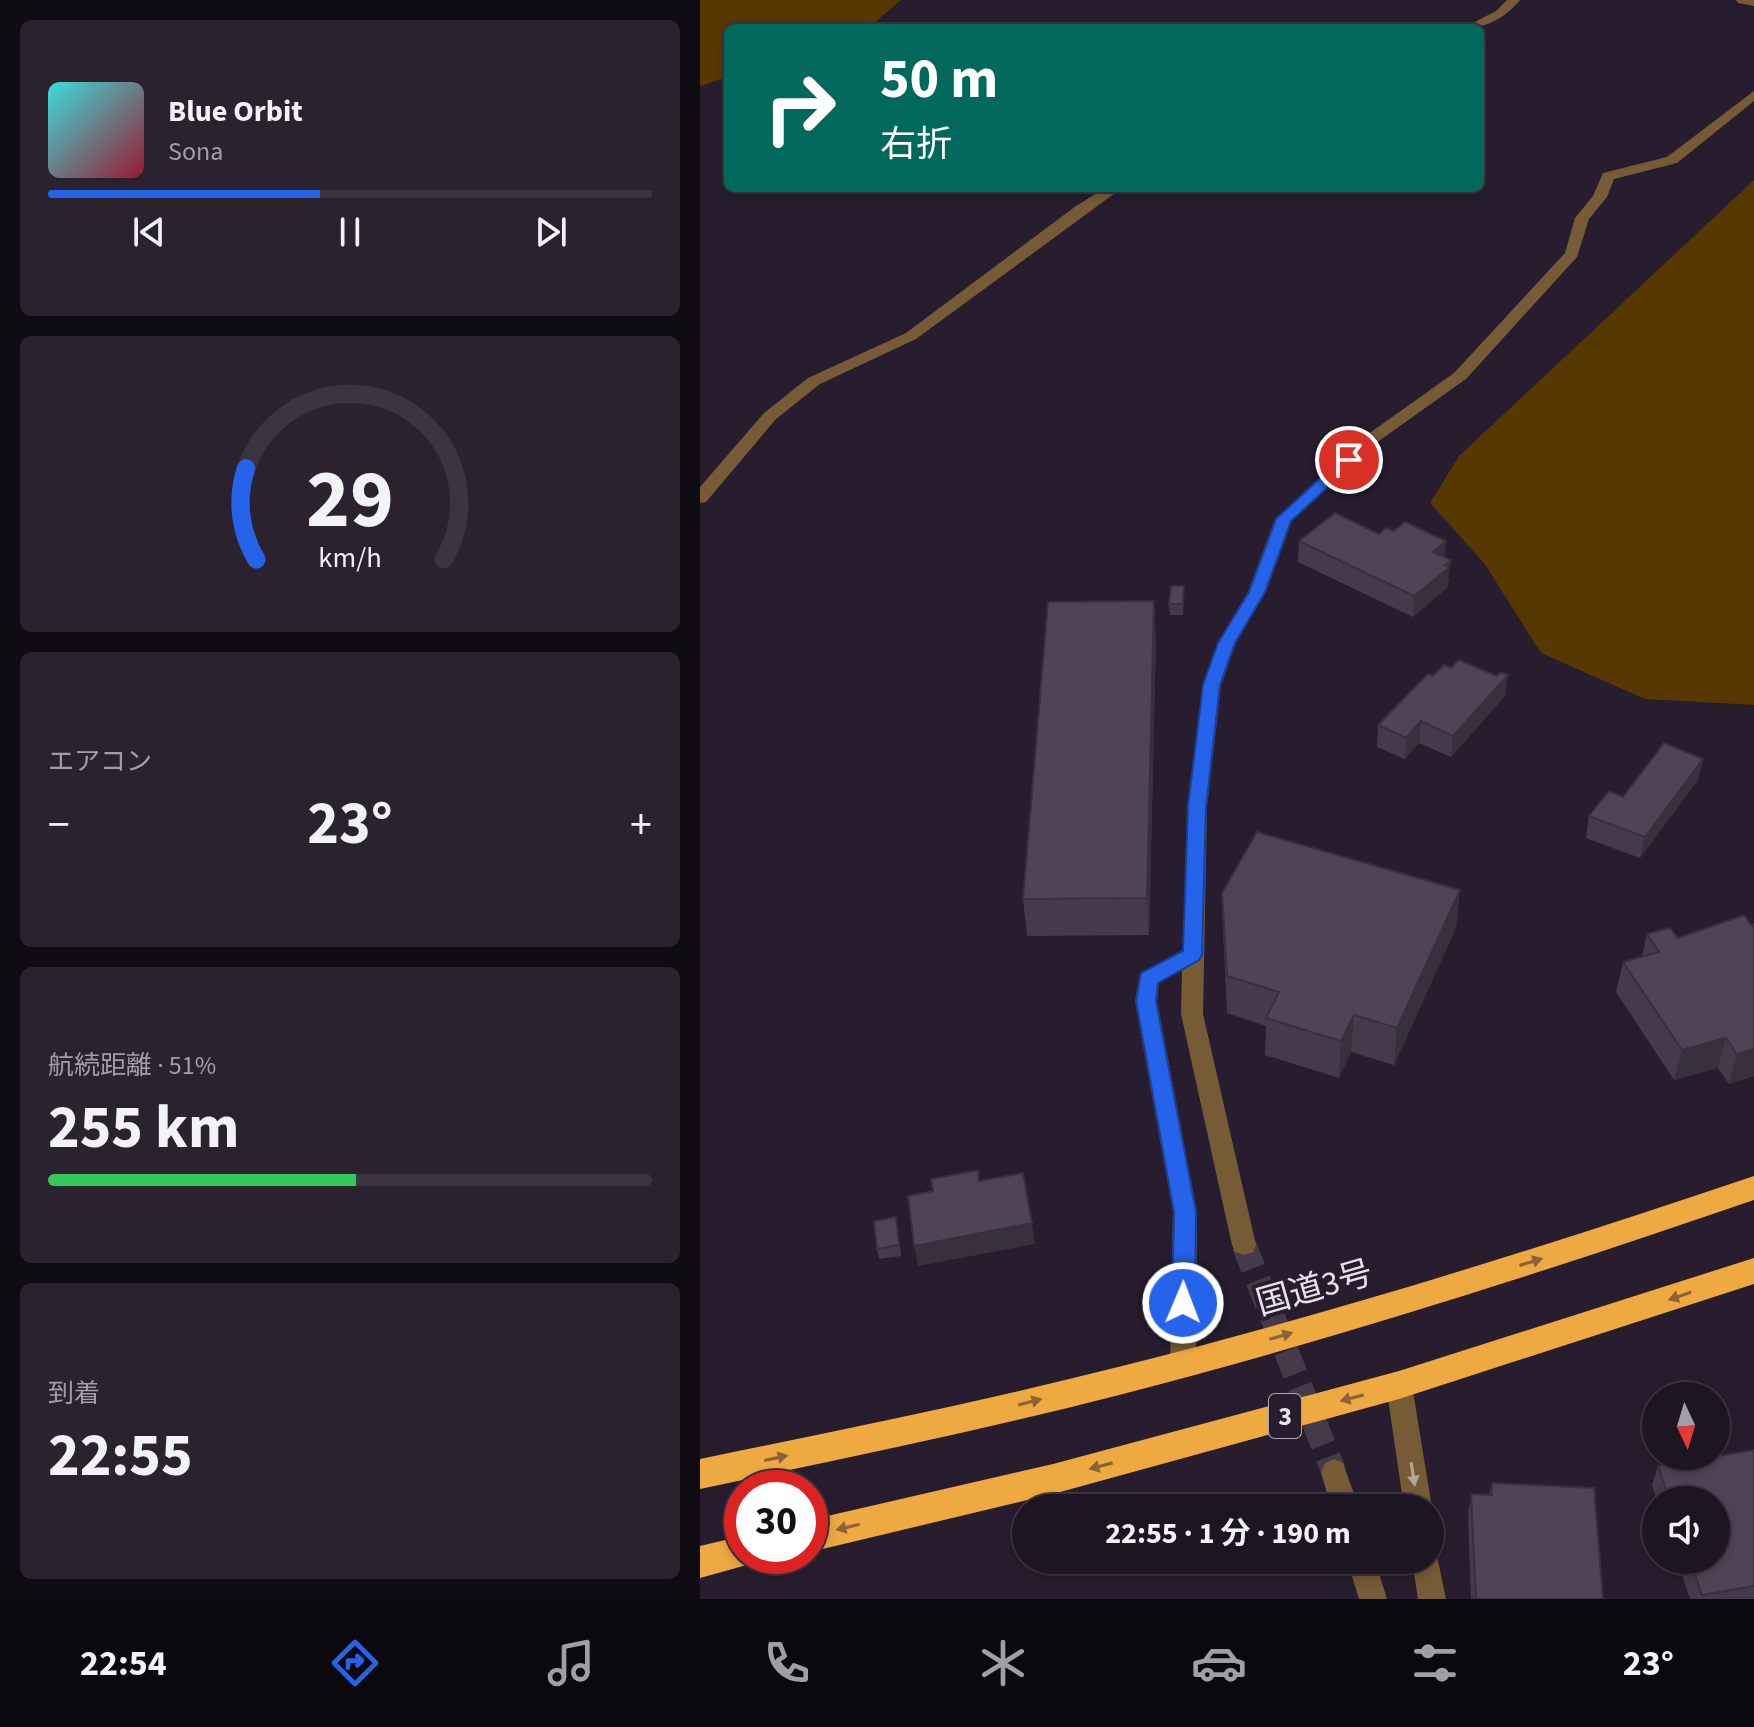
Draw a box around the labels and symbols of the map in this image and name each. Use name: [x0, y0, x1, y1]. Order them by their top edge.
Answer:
pin: [1315, 426, 1383, 494]
street label: 国道3号: [1251, 1249, 1378, 1328]
one-way arrow: [1519, 1255, 1543, 1267]
position arrow: [1141, 1261, 1225, 1345]
one-way arrow: [1668, 1290, 1692, 1302]
one-way arrow: [1269, 1329, 1294, 1341]
north arrow: [1642, 1382, 1730, 1470]
one-way arrow: [1339, 1392, 1364, 1404]
road number: 3: [1269, 1394, 1301, 1438]
one-way arrow: [1018, 1396, 1043, 1408]
one-way arrow: [764, 1451, 789, 1464]
one-way arrow: [1088, 1460, 1113, 1472]
one-way arrow: [1407, 1462, 1420, 1487]
speed limit sign: 30: [724, 1470, 828, 1574]
one-way arrow: [835, 1521, 860, 1534]

